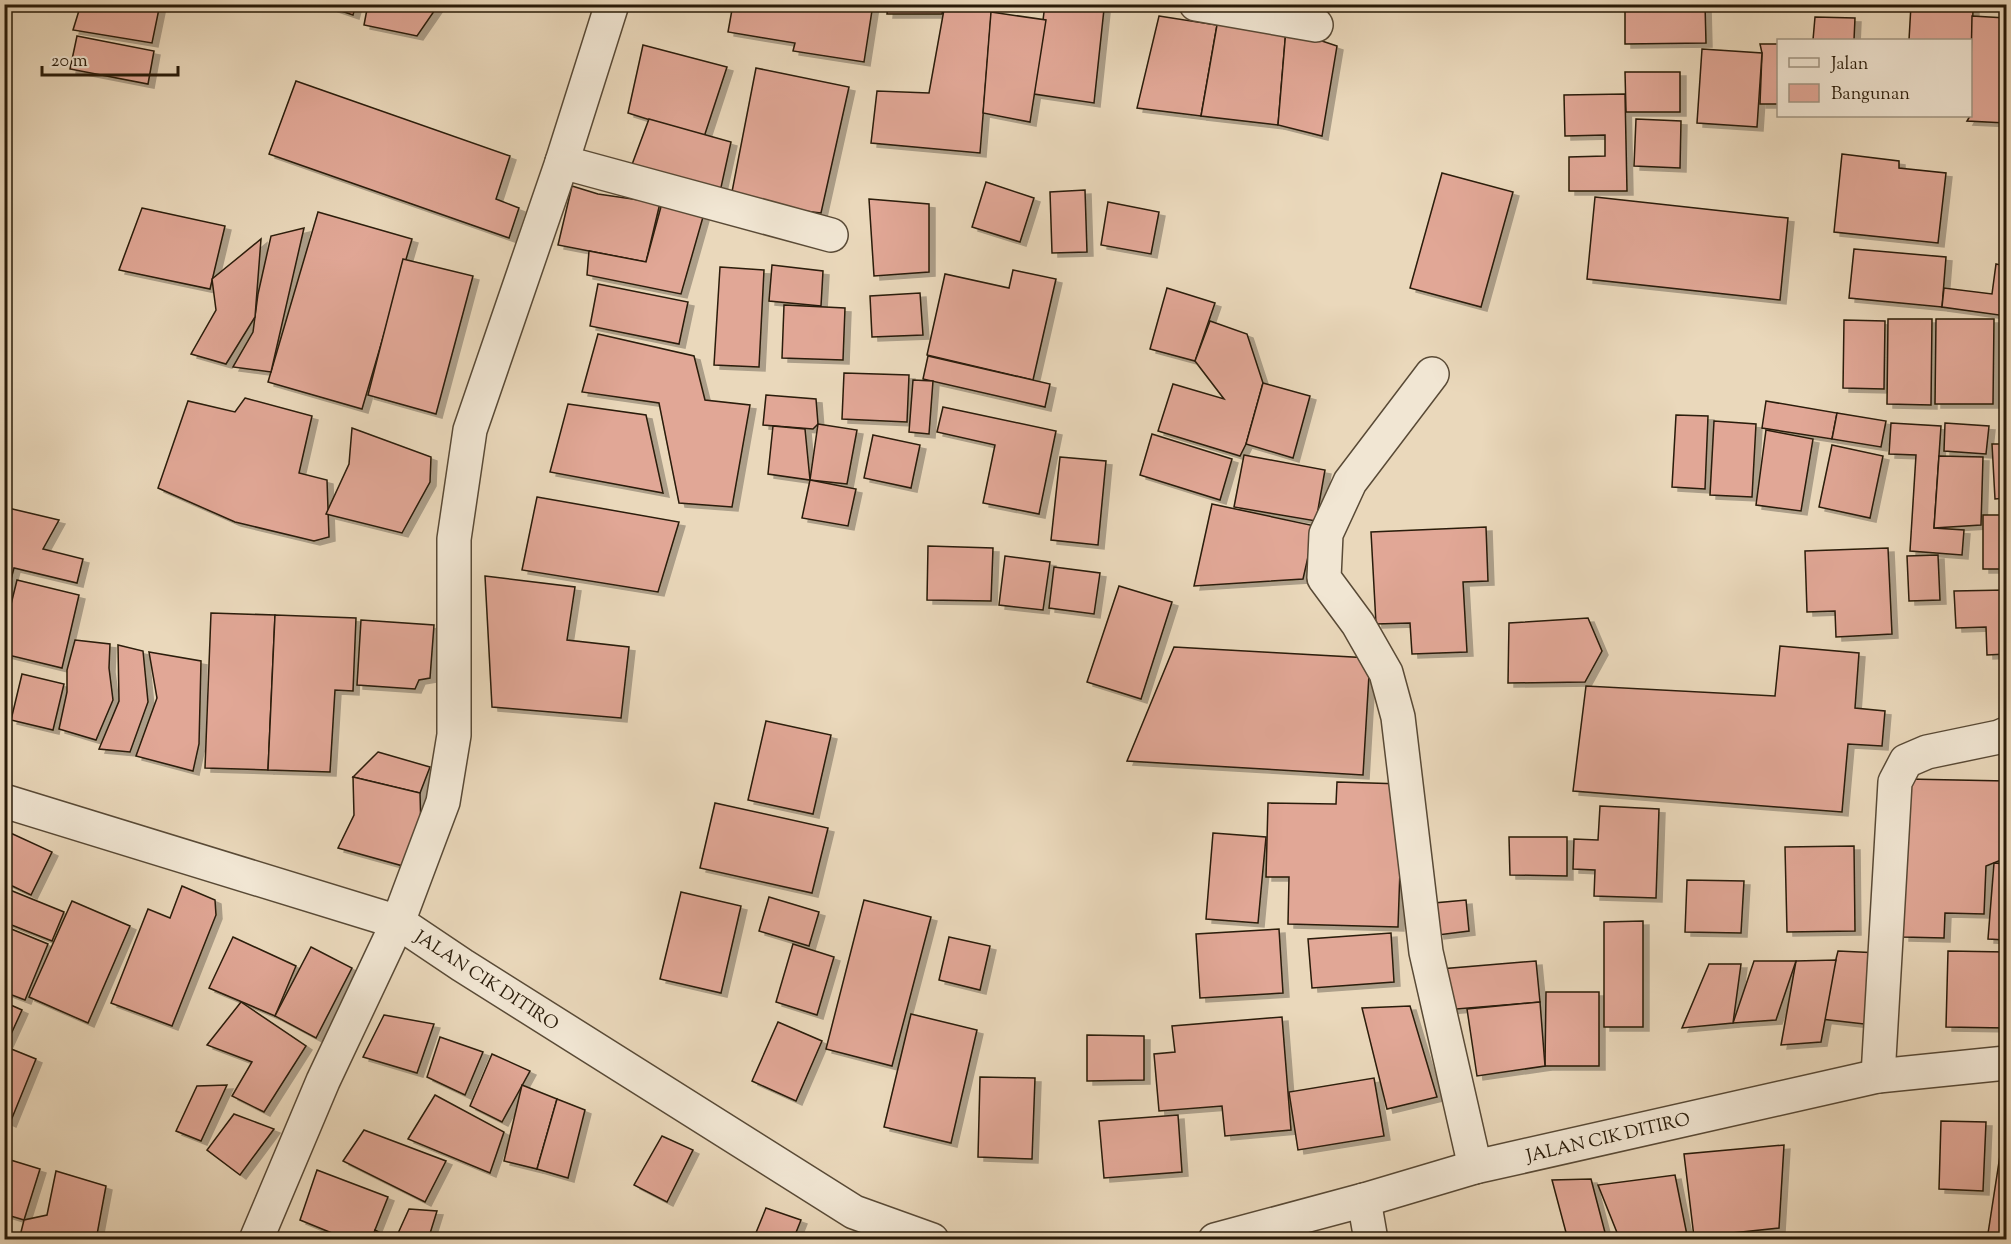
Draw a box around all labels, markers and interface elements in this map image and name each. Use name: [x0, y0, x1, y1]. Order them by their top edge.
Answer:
scale bar: [42, 39, 178, 77]
legend: [1777, 39, 1972, 117]
text: 20 m: [51, 49, 88, 75]
text: Jalan: [1830, 52, 1869, 78]
text: Bangunan: [1831, 82, 1910, 108]
street label: JALAN CIK DITIRO: [408, 925, 563, 1038]
street label: JALAN CIK DITIRO: [1523, 1107, 1693, 1171]

